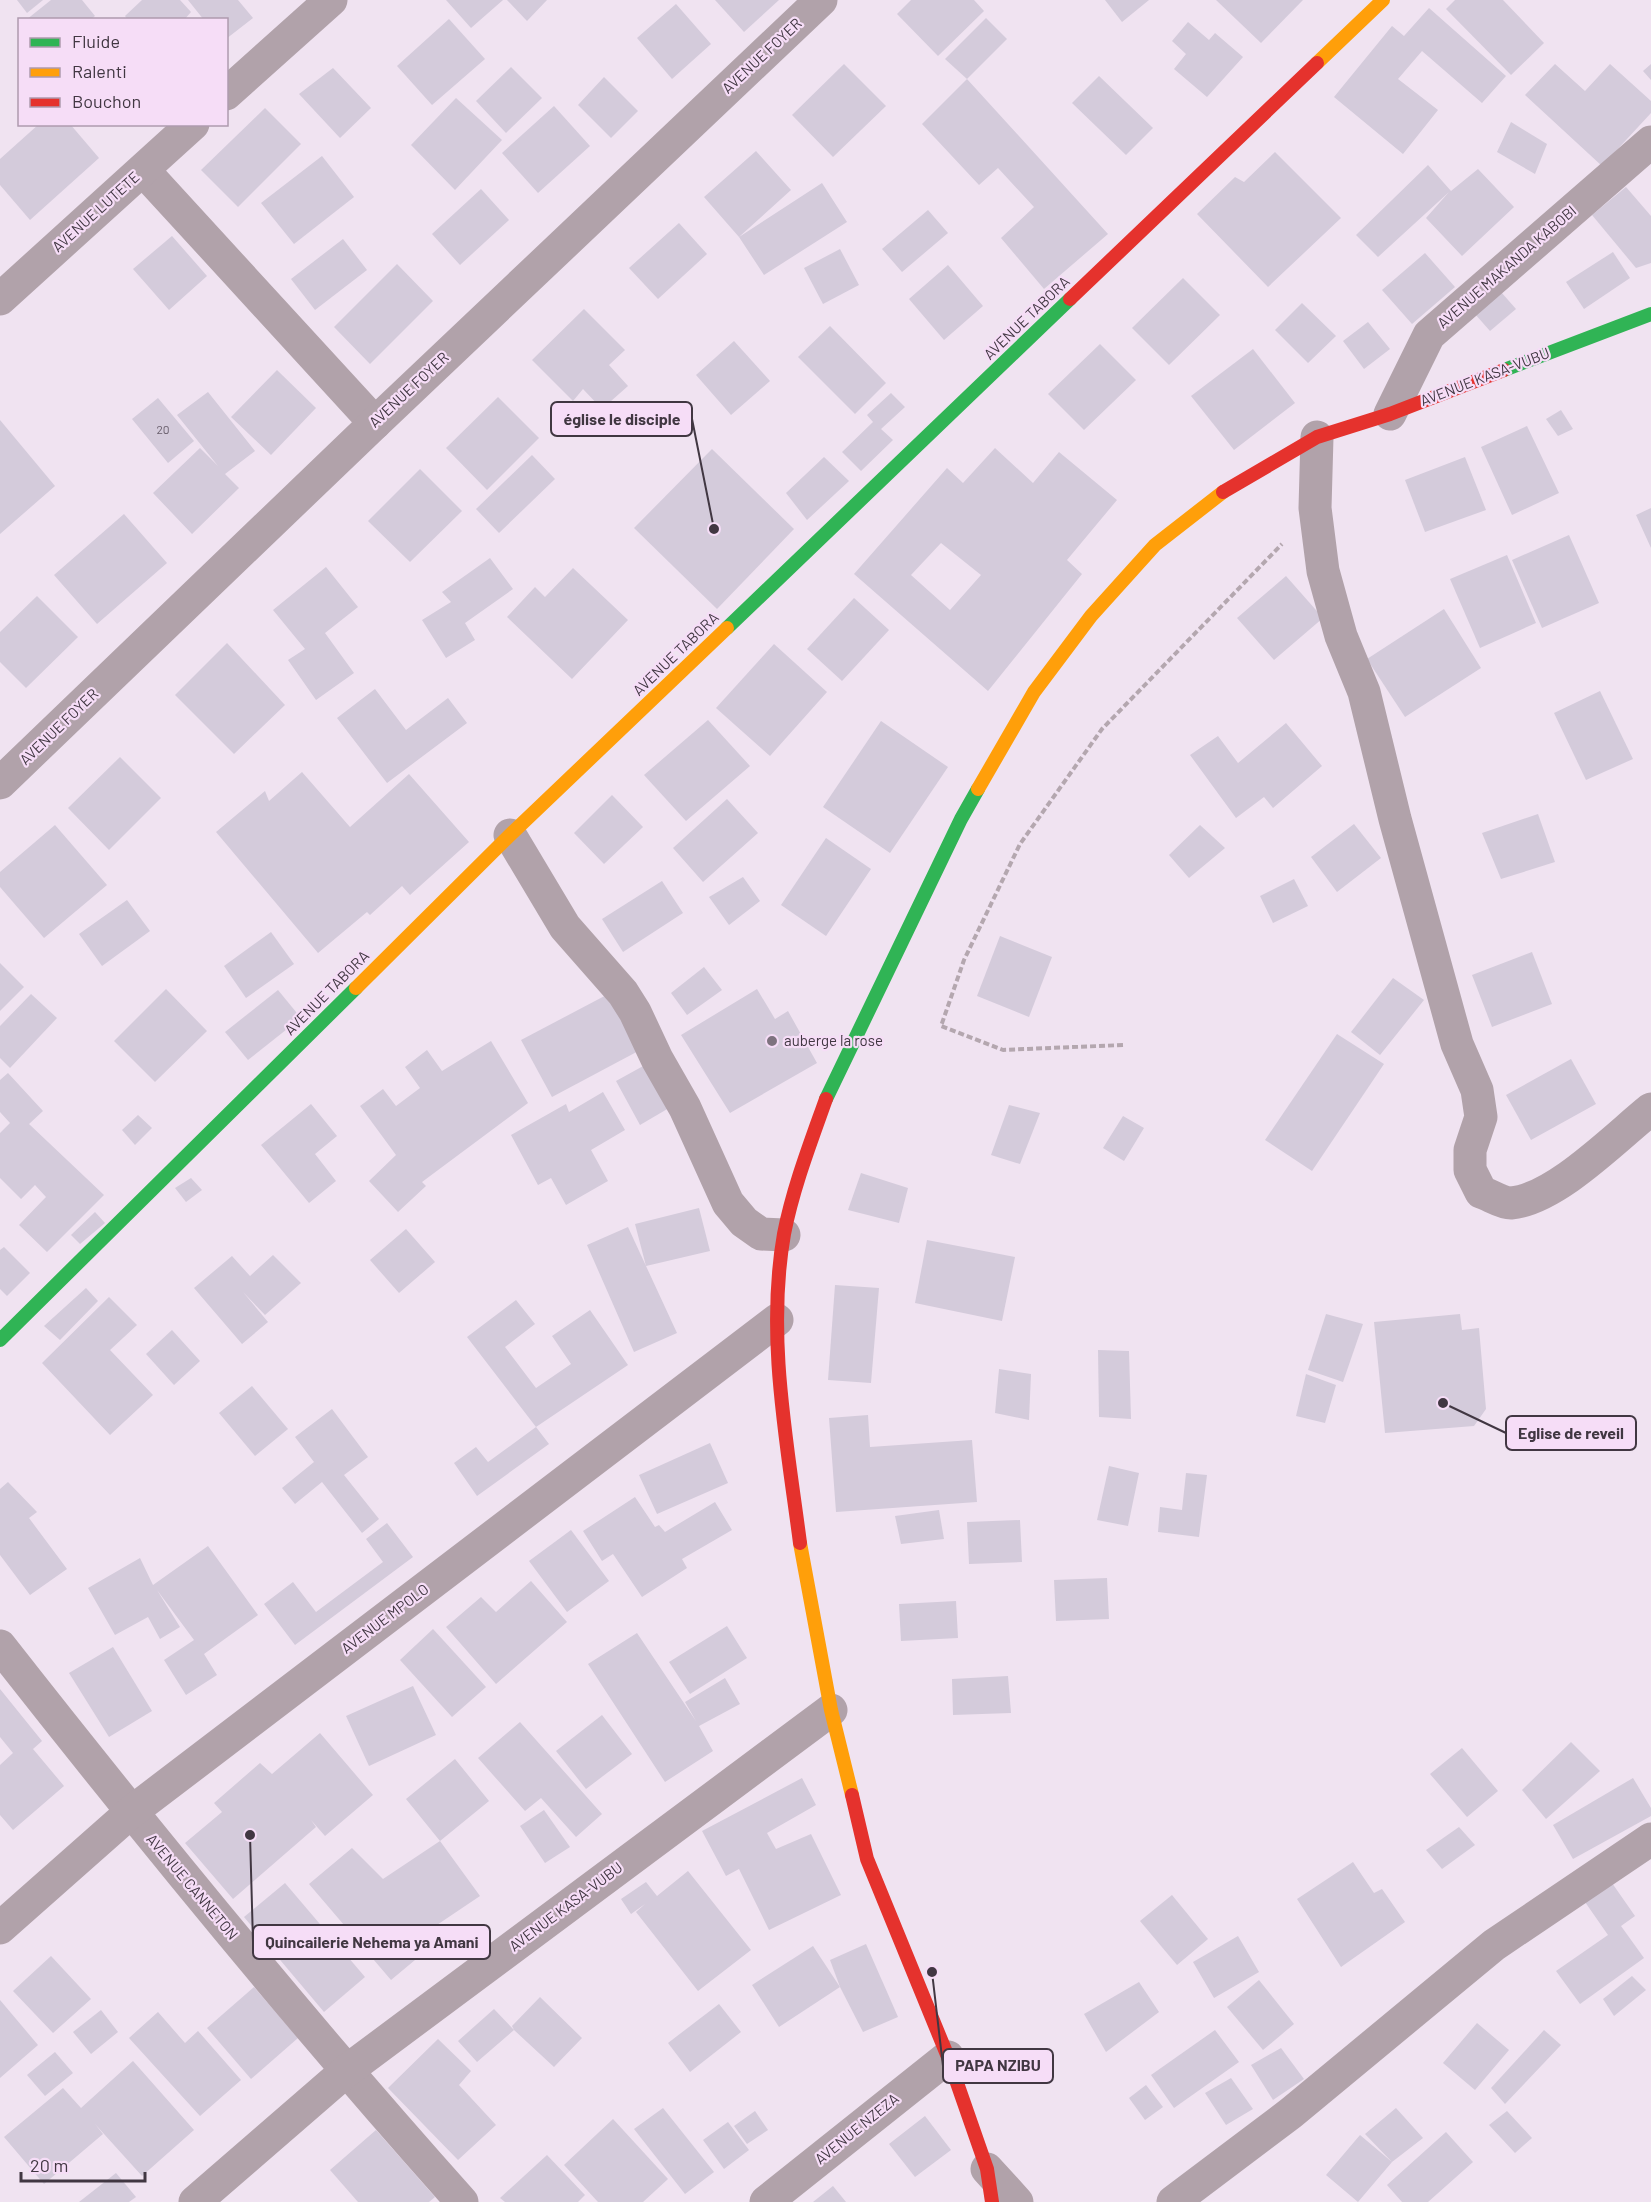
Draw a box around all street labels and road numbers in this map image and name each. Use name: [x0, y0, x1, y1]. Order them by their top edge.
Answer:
street label: AVENUE FOYER: [718, 14, 805, 97]
street label: AVENUE LUTETE: [48, 167, 143, 255]
street label: AVENUE MAKANDA KABOBI: [1433, 201, 1579, 331]
street label: AVENUE TABORA: [980, 272, 1073, 363]
street label: AVENUE KASA-VUBU: [1417, 343, 1552, 409]
street label: AVENUE FOYER: [365, 348, 452, 431]
street label: AVENUE TABORA: [629, 608, 722, 699]
street label: AVENUE FOYER: [15, 684, 101, 768]
street label: AVENUE TABORA: [280, 946, 372, 1038]
street label: AVENUE MPOLO: [337, 1579, 432, 1657]
street label: AVENUE CANNETON: [143, 1830, 242, 1943]
street label: AVENUE KASA-VUBU: [505, 1858, 626, 1955]
street label: AVENUE NZEZA: [811, 2089, 902, 2168]

